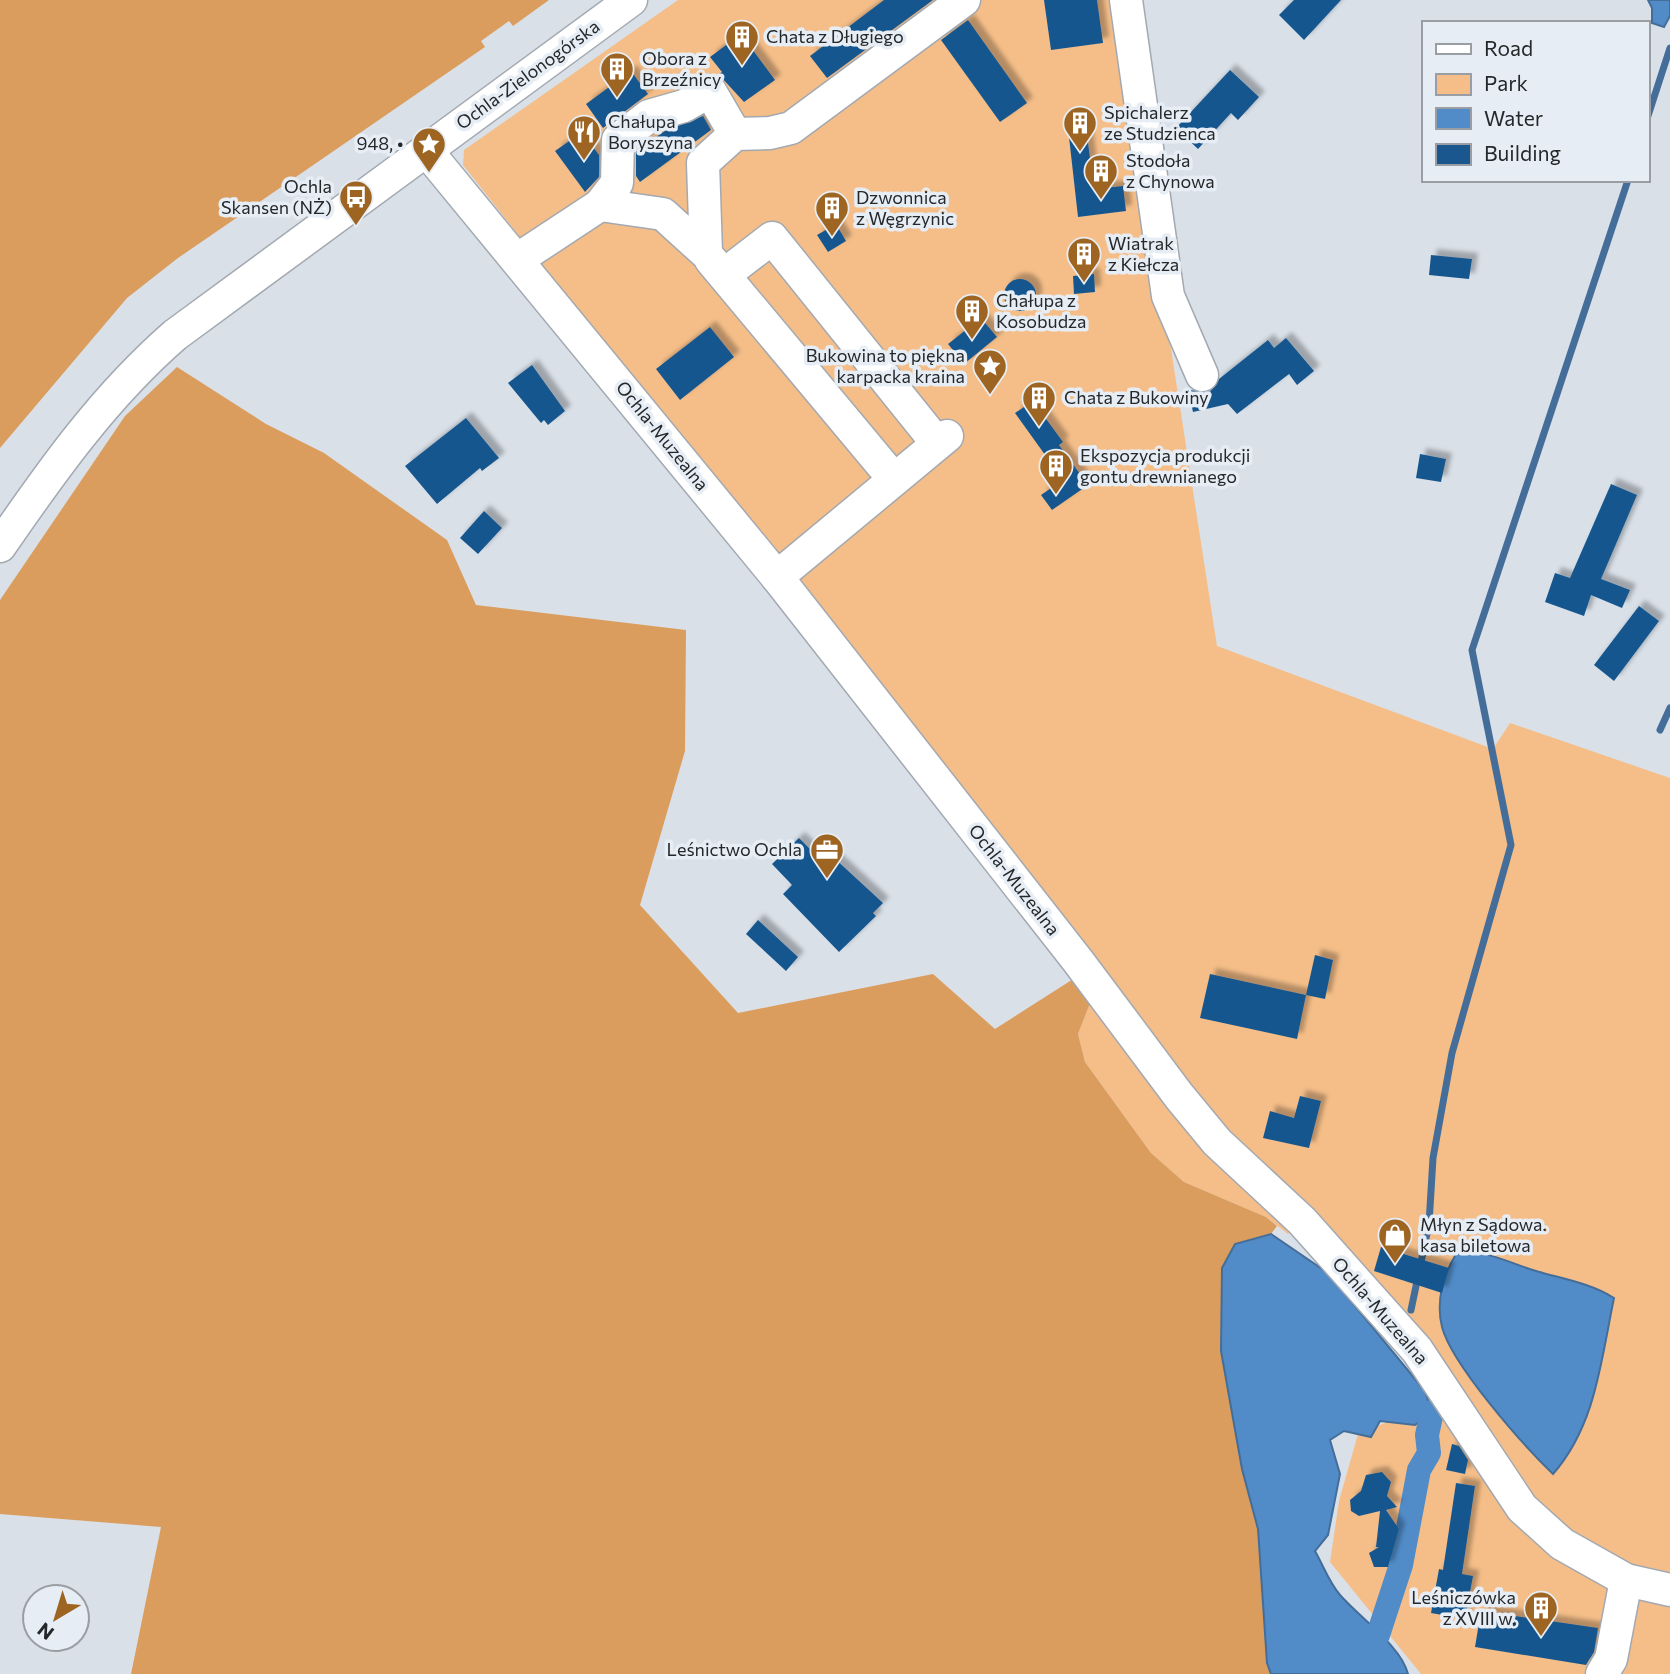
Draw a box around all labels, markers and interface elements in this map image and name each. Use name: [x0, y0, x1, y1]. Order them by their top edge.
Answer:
street label: Ochla-Zielonogórska: [451, 15, 603, 134]
building icon: Chata z Długiego: [723, 18, 761, 67]
legend: [1422, 21, 1649, 182]
place label: Chata z Długiego: [766, 25, 904, 47]
text: Road: [1484, 35, 1533, 60]
place label: Obora z Brzeźnicy: [642, 47, 721, 90]
building icon: Obora z Brzeźnicy: [598, 50, 636, 99]
text: Park: [1484, 70, 1528, 95]
place label: Spichalerz ze Studzienca: [1104, 101, 1216, 144]
building icon: Spichalerz ze Studzienca: [1061, 104, 1099, 153]
text: Water: [1484, 105, 1543, 130]
place label: Chałupa Boryszyna: [608, 110, 693, 153]
restaurant icon: Chałupa Boryszyna: [565, 113, 603, 162]
place icon: 948, •: [410, 125, 448, 174]
place label: 948, •: [357, 132, 404, 154]
text: Building: [1484, 140, 1561, 165]
place label: Stodoła z Chynowa: [1126, 149, 1215, 192]
building icon: Stodoła z Chynowa: [1082, 152, 1120, 201]
place label: Ochla Skansen (NŻ): [221, 175, 332, 218]
bus stop icon: Ochla Skansen (NŻ): [337, 178, 375, 227]
place label: Dzwonnica z Węgrzynic: [856, 186, 954, 229]
building icon: Dzwonnica z Węgrzynic: [813, 189, 851, 238]
place label: Wiatrak z Kiełcza: [1108, 232, 1179, 275]
building icon: Wiatrak z Kiełcza: [1065, 235, 1103, 284]
place label: Chałupa z Kosobudza: [996, 289, 1086, 332]
building icon: Chałupa z Kosobudza: [953, 292, 991, 341]
place label: Bukowina to piękna karpacka kraina: [806, 344, 965, 387]
place icon: Bukowina to piękna karpacka kraina: [971, 347, 1009, 396]
street label: Ochla-Muzealna: [612, 376, 714, 495]
building icon: Chata z Bukowiny: [1020, 379, 1058, 428]
place label: Chata z Bukowiny: [1064, 386, 1209, 408]
place label: Ekspozycja produkcji gontu drewnianego: [1080, 444, 1251, 487]
building icon: Ekspozycja produkcji gontu drewnianego: [1037, 447, 1075, 496]
street label: Ochla-Muzealna: [965, 819, 1065, 939]
office icon: Leśnictwo Ochla: [808, 831, 846, 880]
place label: Leśnictwo Ochla: [667, 838, 802, 860]
place label: Młyn z Sądowa. kasa biletowa: [1420, 1213, 1547, 1256]
shop icon: Młyn z Sądowa. kasa biletowa: [1376, 1216, 1414, 1265]
street label: Ochla-Muzealna: [1328, 1252, 1433, 1368]
north arrow: [21, 1583, 91, 1653]
place label: Leśniczówka z XVIII w.: [1411, 1586, 1516, 1629]
building icon: Leśniczówka z XVIII w.: [1522, 1589, 1560, 1638]
text: N: [33, 1618, 58, 1645]

